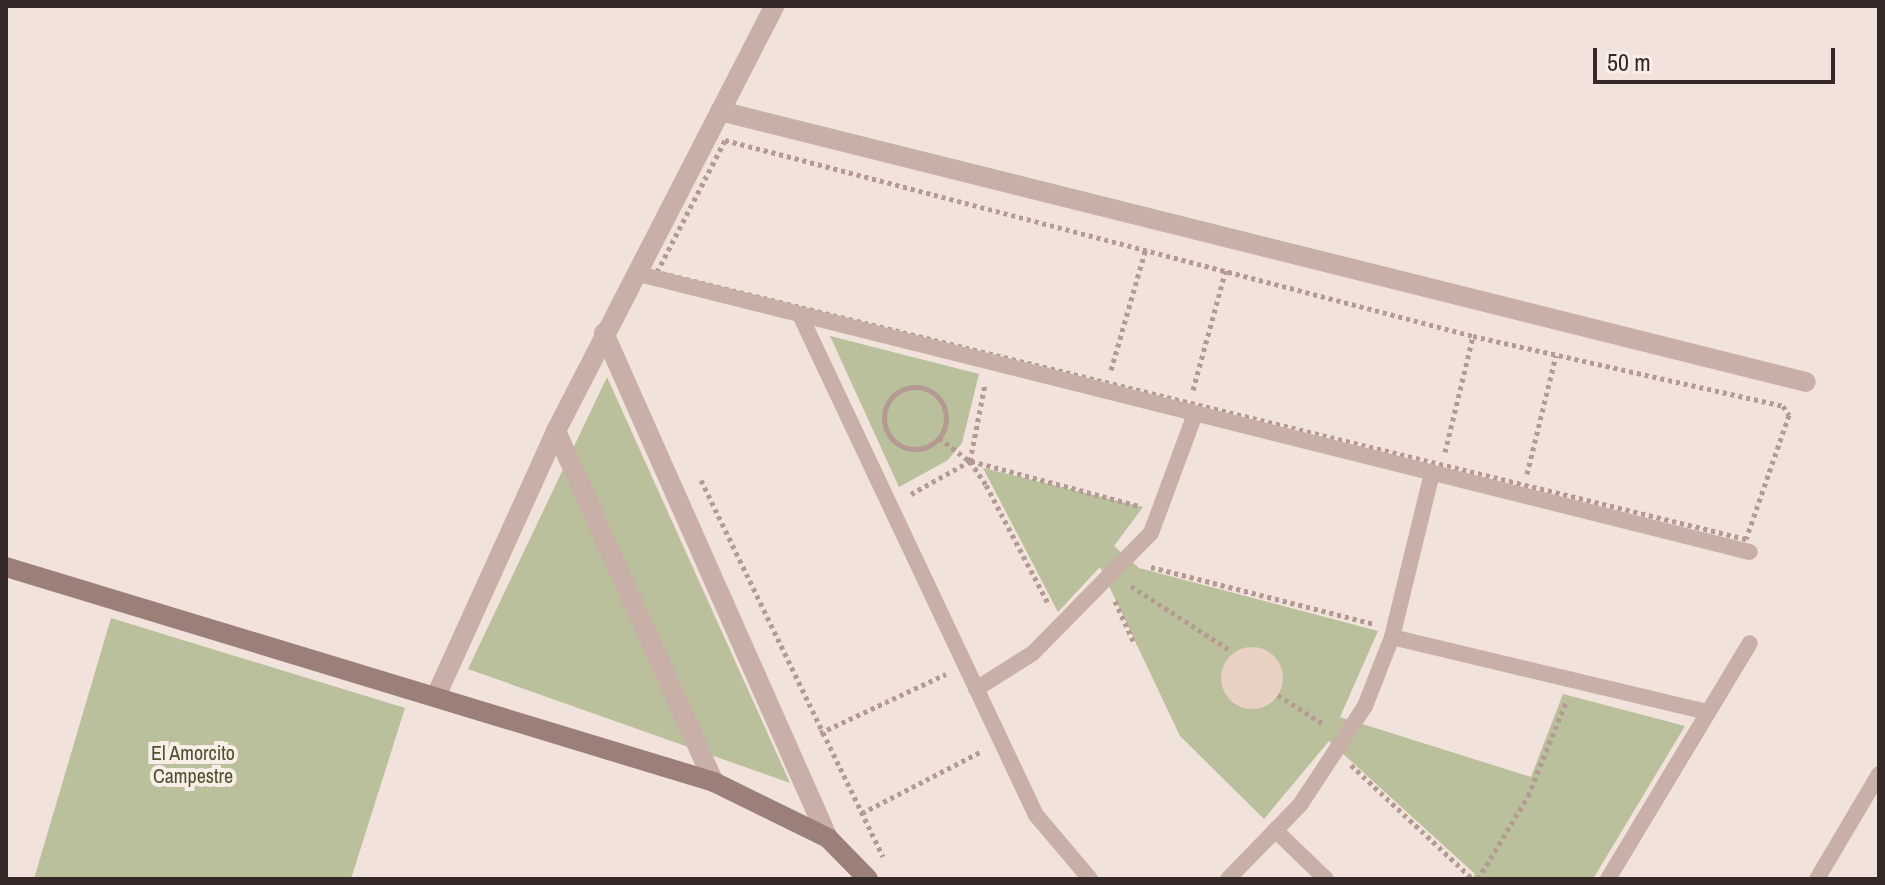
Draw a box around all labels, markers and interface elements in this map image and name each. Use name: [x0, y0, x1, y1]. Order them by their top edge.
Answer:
scale bar: [1597, 32, 1839, 82]
text: 50 m: [1607, 46, 1651, 78]
park label: El Amorcito Campestre: [151, 740, 235, 787]

